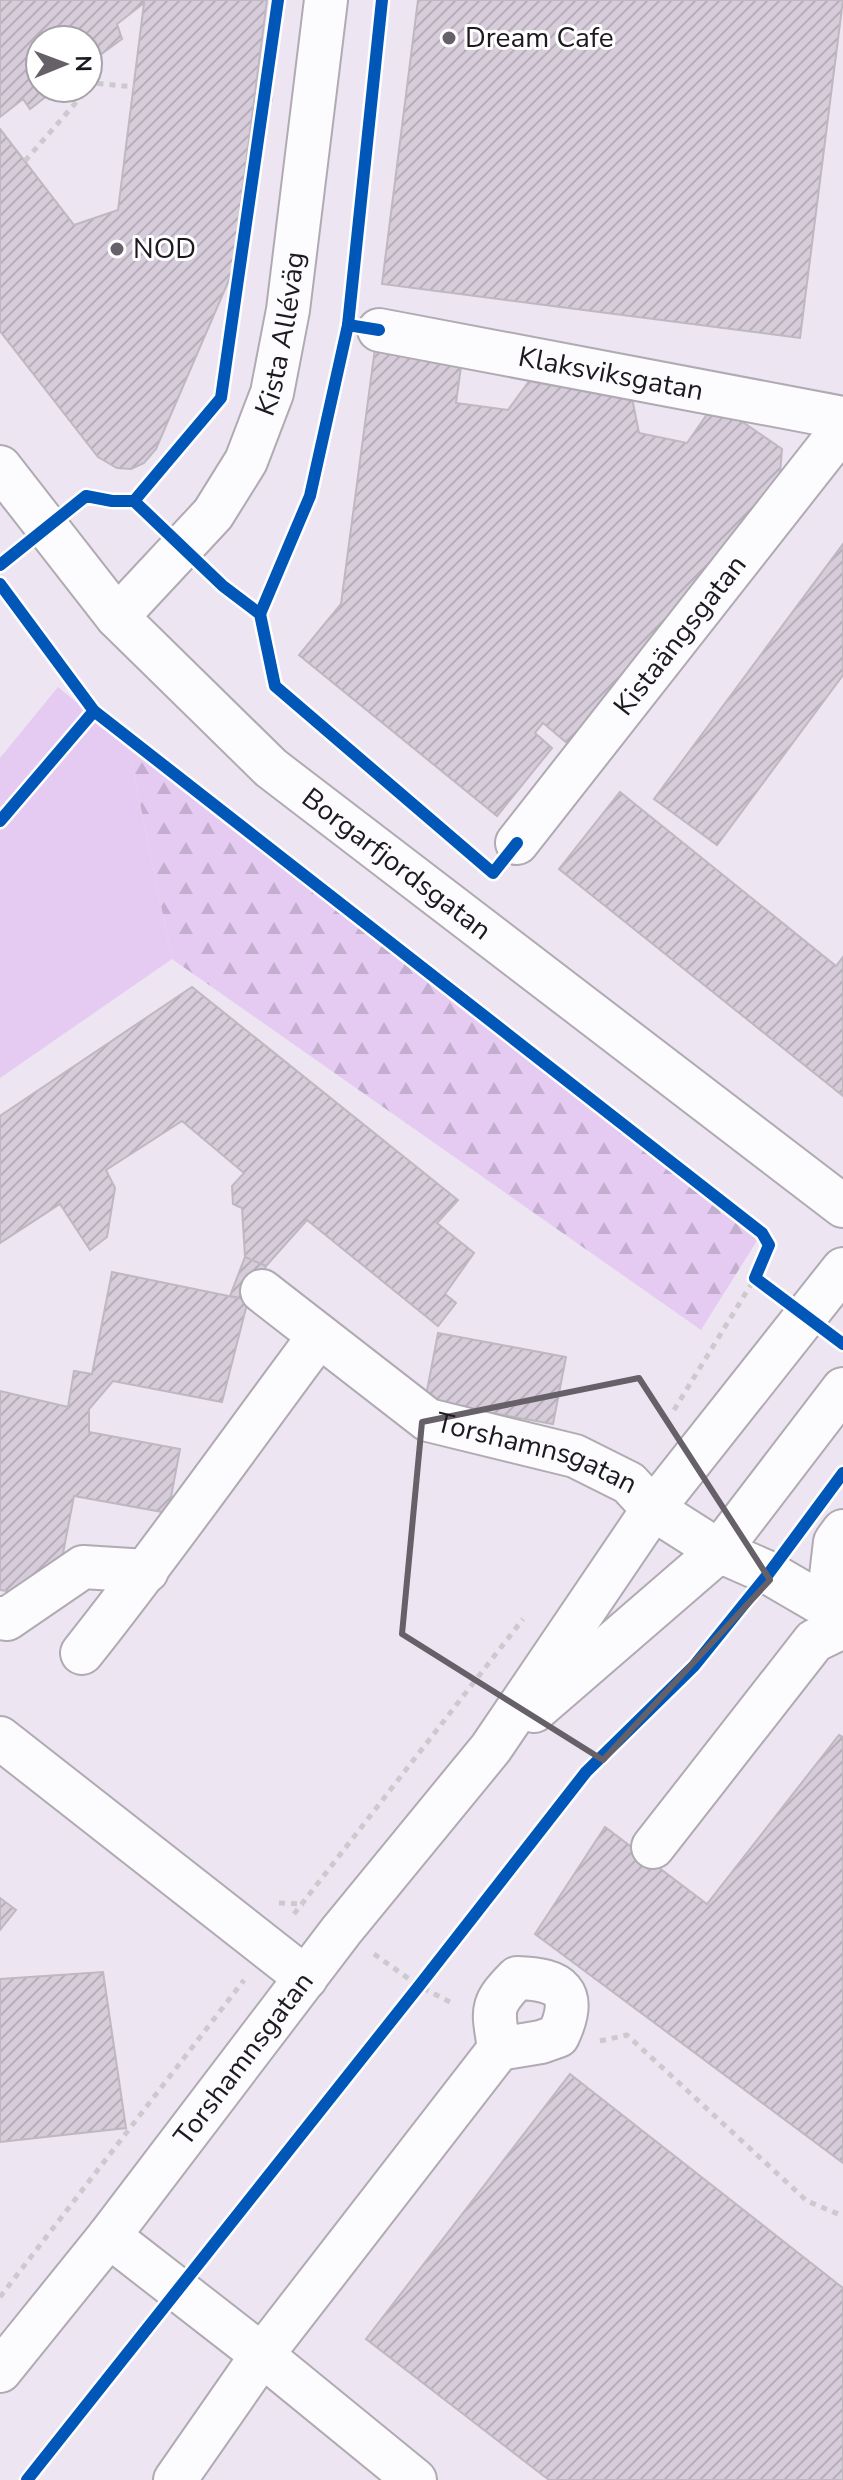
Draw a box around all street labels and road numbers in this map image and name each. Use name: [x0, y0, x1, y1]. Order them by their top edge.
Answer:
street label: Kista Alléväg: [246, 250, 314, 421]
street label: Klaksviksgatan: [515, 338, 707, 410]
street label: Kistaängsgatan: [605, 547, 755, 724]
street label: Borgarfjordsgatan: [294, 779, 499, 949]
street label: Torshamnsgatan: [432, 1404, 644, 1503]
street label: Torshamnsgatan: [165, 1964, 322, 2154]

